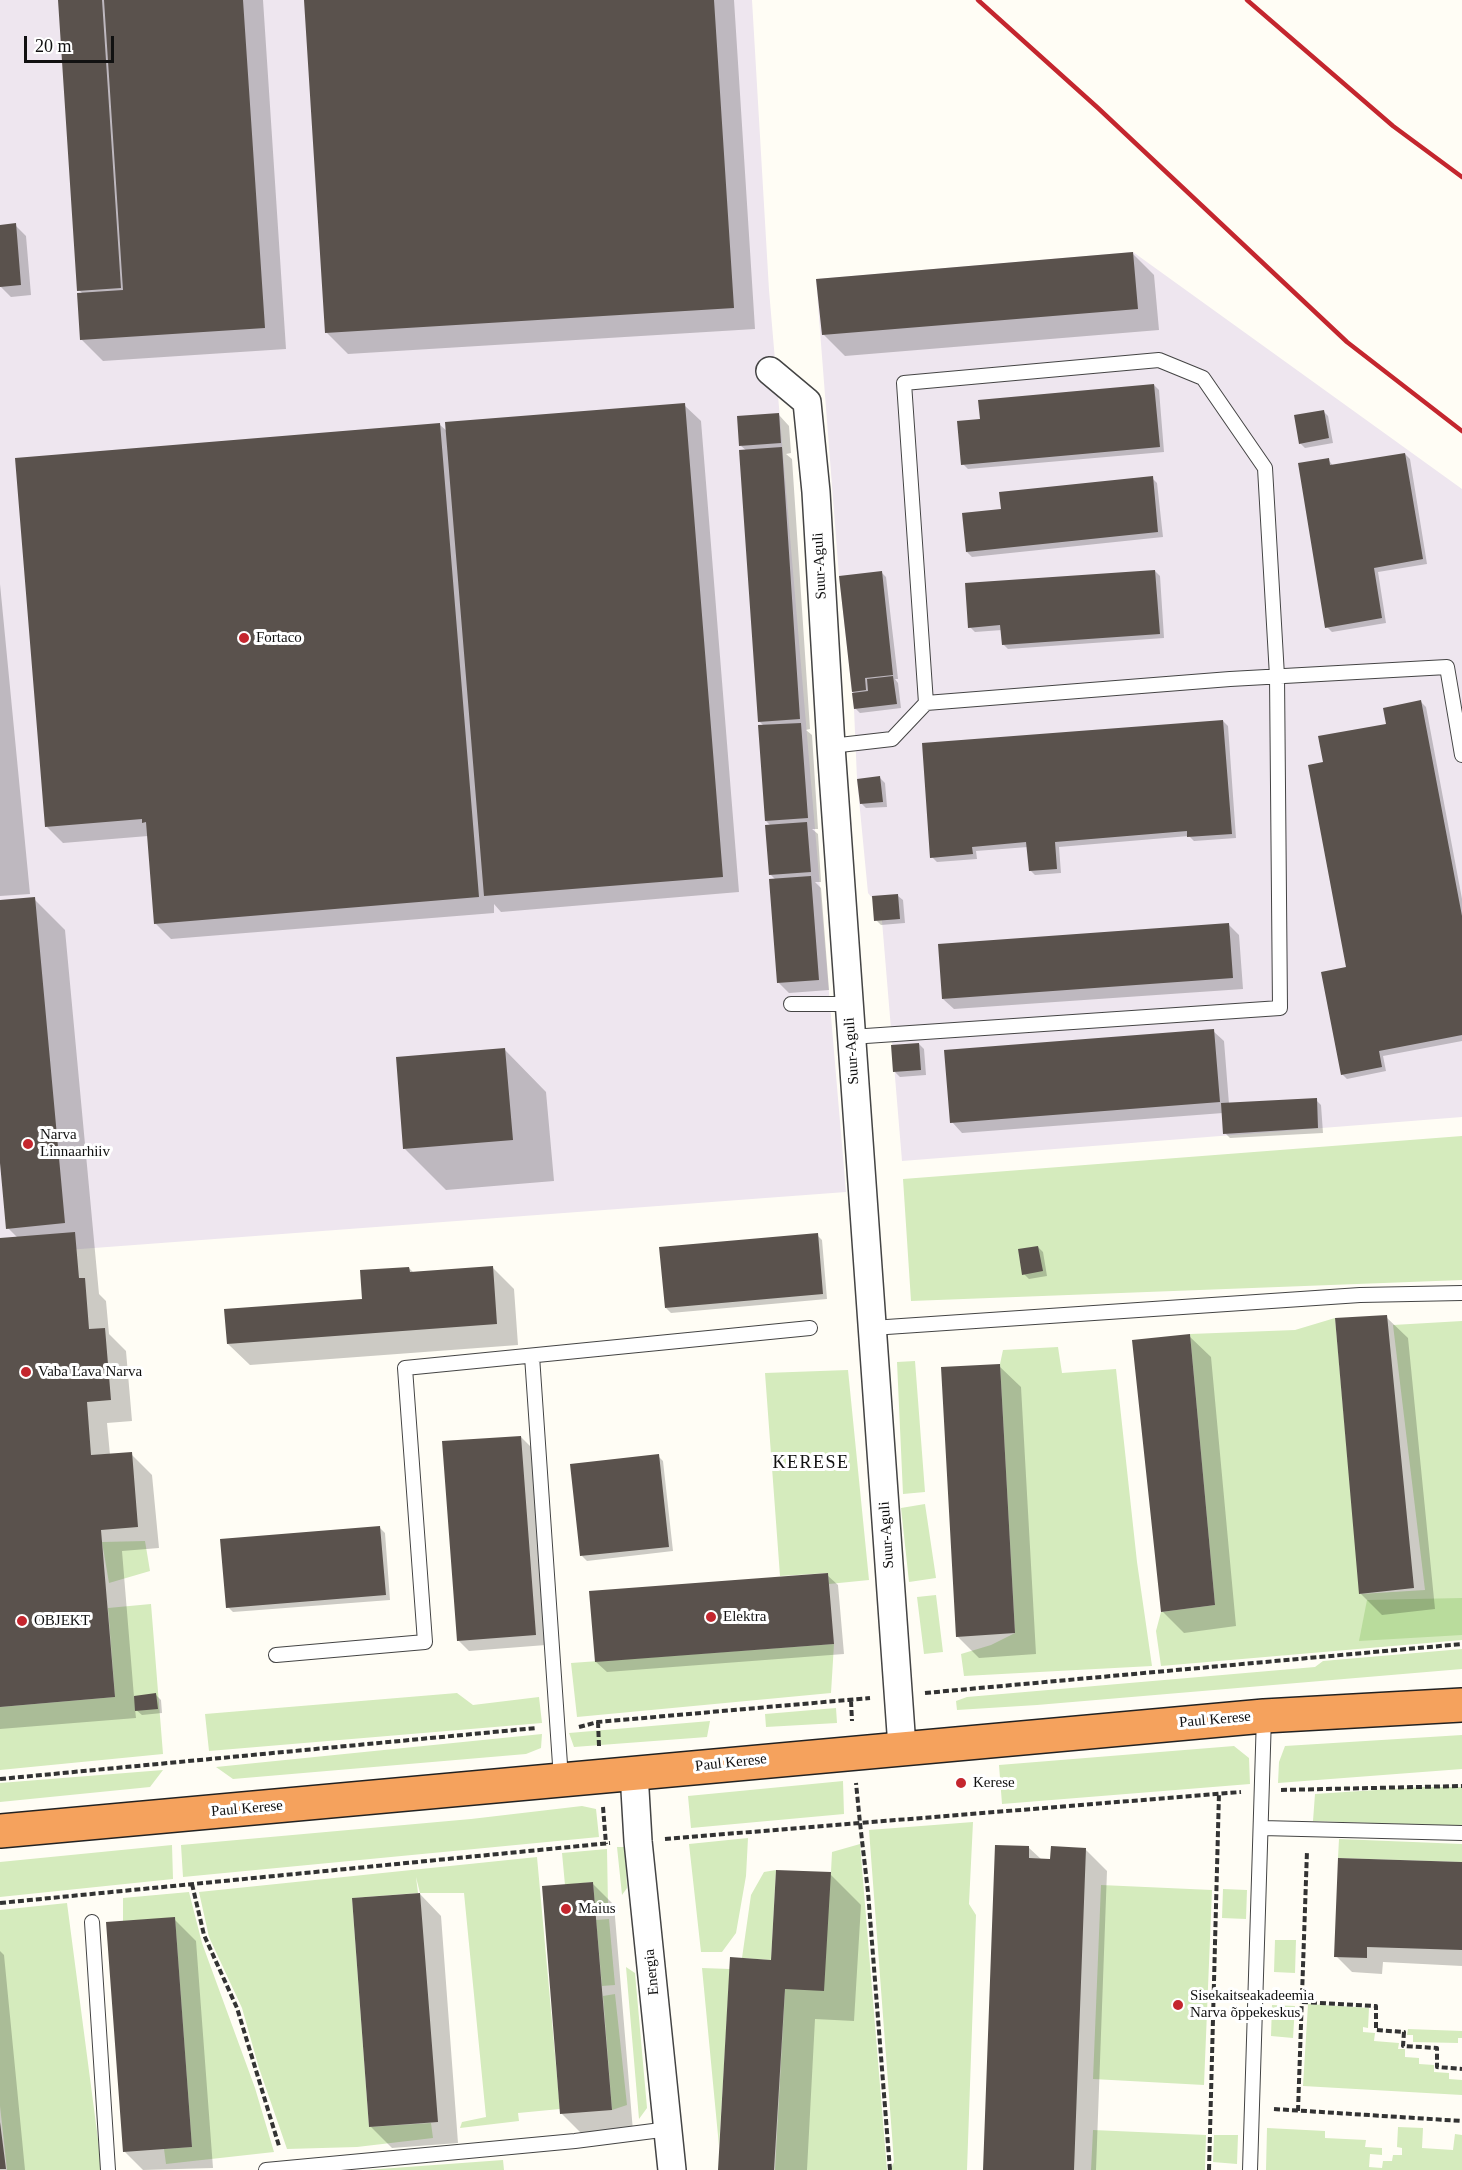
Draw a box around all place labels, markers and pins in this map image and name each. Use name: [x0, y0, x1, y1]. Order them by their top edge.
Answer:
place label: Fortaco: [256, 629, 302, 647]
marker: Fortaco: [237, 631, 251, 645]
place label: Narva Linnaarhiiv: [40, 1126, 110, 1161]
marker: Narva Linnaarhiiv: [21, 1137, 35, 1151]
place label: Vaba Lava Narva: [38, 1363, 142, 1381]
marker: Vaba Lava Narva: [19, 1365, 33, 1379]
place label: Elektra: [723, 1608, 766, 1626]
marker: Elektra: [704, 1610, 718, 1624]
place label: OBJEKT: [34, 1612, 90, 1630]
marker: OBJEKT: [15, 1614, 29, 1628]
place label: Kerese: [973, 1774, 1015, 1792]
marker: Kerese: [954, 1776, 968, 1790]
place label: Maius: [578, 1900, 616, 1918]
marker: Maius: [559, 1902, 573, 1916]
place label: Sisekaitseakadeemia Narva õppekeskus: [1190, 1987, 1314, 2022]
marker: Sisekaitseakadeemia Narva õppekeskus: [1171, 1998, 1185, 2012]

